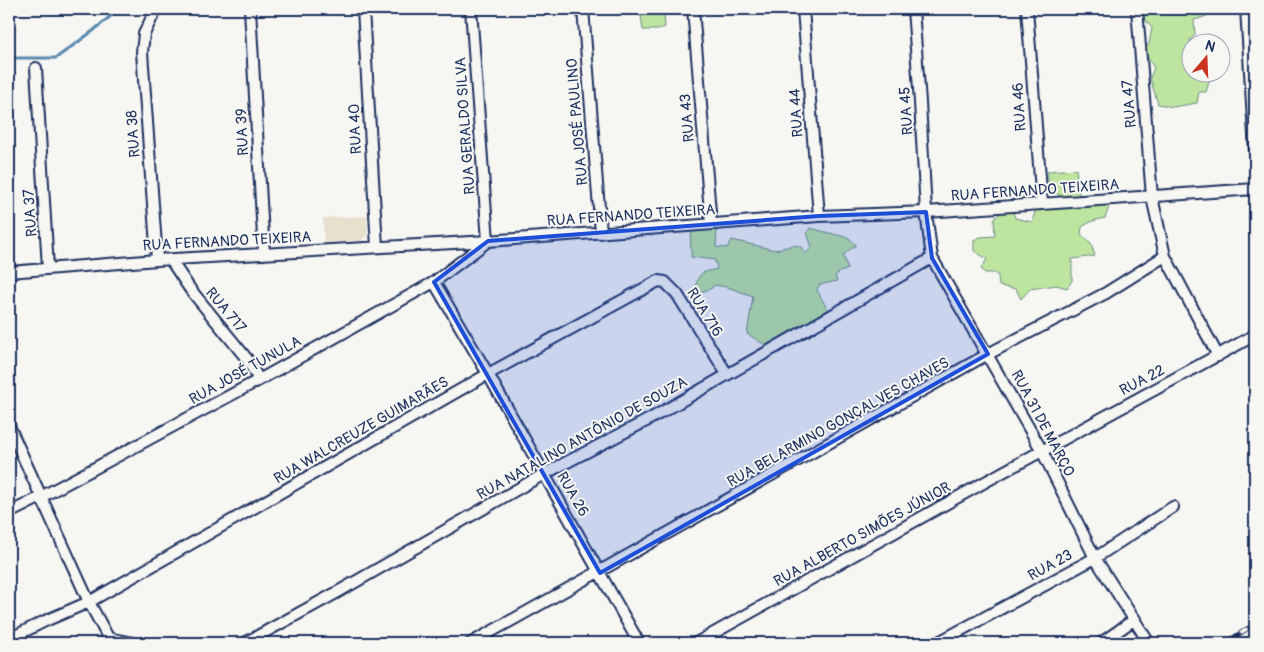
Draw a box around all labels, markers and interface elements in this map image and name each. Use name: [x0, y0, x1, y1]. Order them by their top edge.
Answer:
north arrow: [1182, 32, 1232, 82]
text: N: [1203, 37, 1217, 56]
street label: RUA GERALDO SILVA: [451, 57, 480, 195]
street label: RUA JOSÉ PAULINO: [562, 58, 593, 186]
street label: RUA 47: [1118, 79, 1141, 129]
street label: RUA 46: [1008, 82, 1031, 132]
street label: RUA 45: [895, 86, 918, 136]
street label: RUA 44: [785, 88, 808, 138]
street label: RUA 43: [676, 93, 699, 143]
street label: RUA 40: [345, 103, 366, 155]
street label: RUA 39: [232, 108, 253, 156]
street label: RUA 38: [122, 109, 145, 158]
street label: RUA FERNANDO TEIXEIRA: [950, 175, 1120, 206]
street label: RUA 37: [19, 188, 42, 238]
street label: RUA FERNANDO TEIXEIRA: [546, 200, 716, 231]
street label: RUA FERNANDO TEIXEIRA: [142, 228, 312, 255]
street label: RUA 717: [201, 284, 250, 337]
street label: RUA 716: [682, 284, 727, 340]
street label: RUA JOSÉ TUNULA: [186, 332, 305, 409]
street label: RUA BELARMINO GONÇALVES CHAVES: [724, 353, 953, 492]
street label: RUA 22: [1116, 361, 1168, 400]
street label: RUA 31 DE MARÇO: [1007, 367, 1079, 480]
street label: RUA NATALINO ANTÔNIO DE SOUZA: [474, 372, 691, 504]
street label: RUA WALCREUZE GUIMARÃES: [270, 373, 452, 488]
street label: RUA 26: [552, 468, 593, 520]
street label: RUA ALBERTO SIMÕES JÚNIOR: [770, 478, 954, 591]
street label: RUA 23: [1025, 546, 1076, 585]

